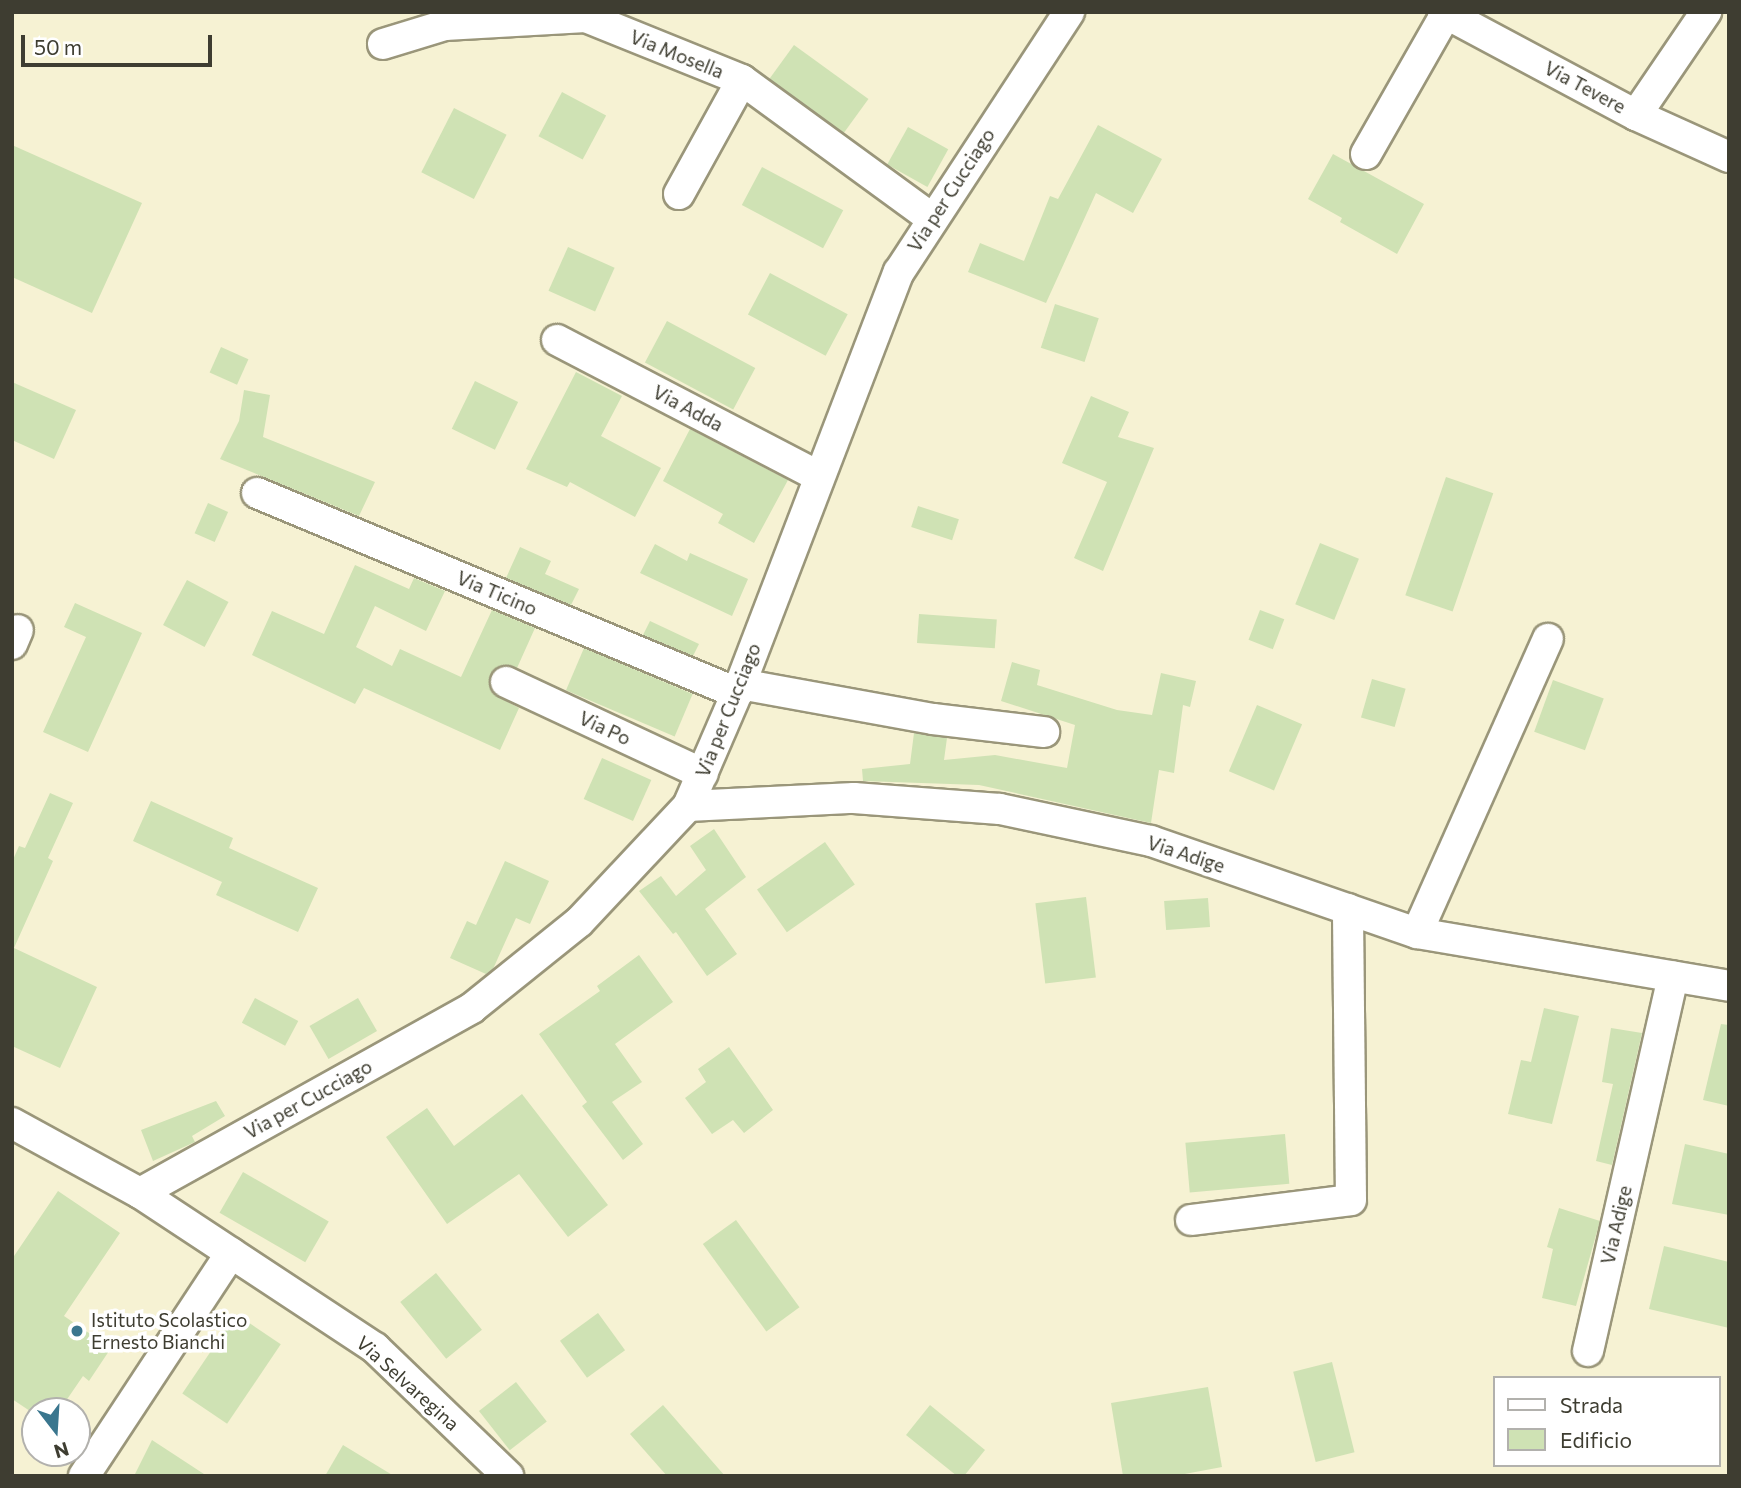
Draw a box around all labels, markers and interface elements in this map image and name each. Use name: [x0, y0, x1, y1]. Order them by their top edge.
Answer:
scale bar: [24, 21, 215, 65]
street label: Via Mosella: [627, 25, 727, 83]
text: 50 m: [34, 34, 82, 59]
street label: Via Tevere: [1540, 56, 1630, 118]
street label: Via per Cucciago: [903, 124, 999, 256]
street label: Via Adda: [649, 380, 727, 436]
street label: Via Ticino: [453, 566, 541, 620]
street label: Via per Cucciago: [691, 640, 765, 780]
street label: Via Po: [576, 706, 634, 750]
street label: Via Adige: [1144, 831, 1228, 877]
street label: Via per Cucciago: [240, 1054, 376, 1144]
street label: Via Adige: [1596, 1183, 1636, 1267]
place label: Istituto Scolastico Ernesto Bianchi: [91, 1309, 247, 1353]
marker: Istituto Scolastico Ernesto Bianchi: [69, 1323, 85, 1339]
street label: Via Selvaregina: [352, 1331, 464, 1435]
legend: [1492, 1376, 1720, 1467]
text: Strada: [1560, 1392, 1623, 1417]
north arrow: [21, 1397, 91, 1467]
text: Edificio: [1560, 1427, 1632, 1452]
text: N: [52, 1438, 72, 1464]

